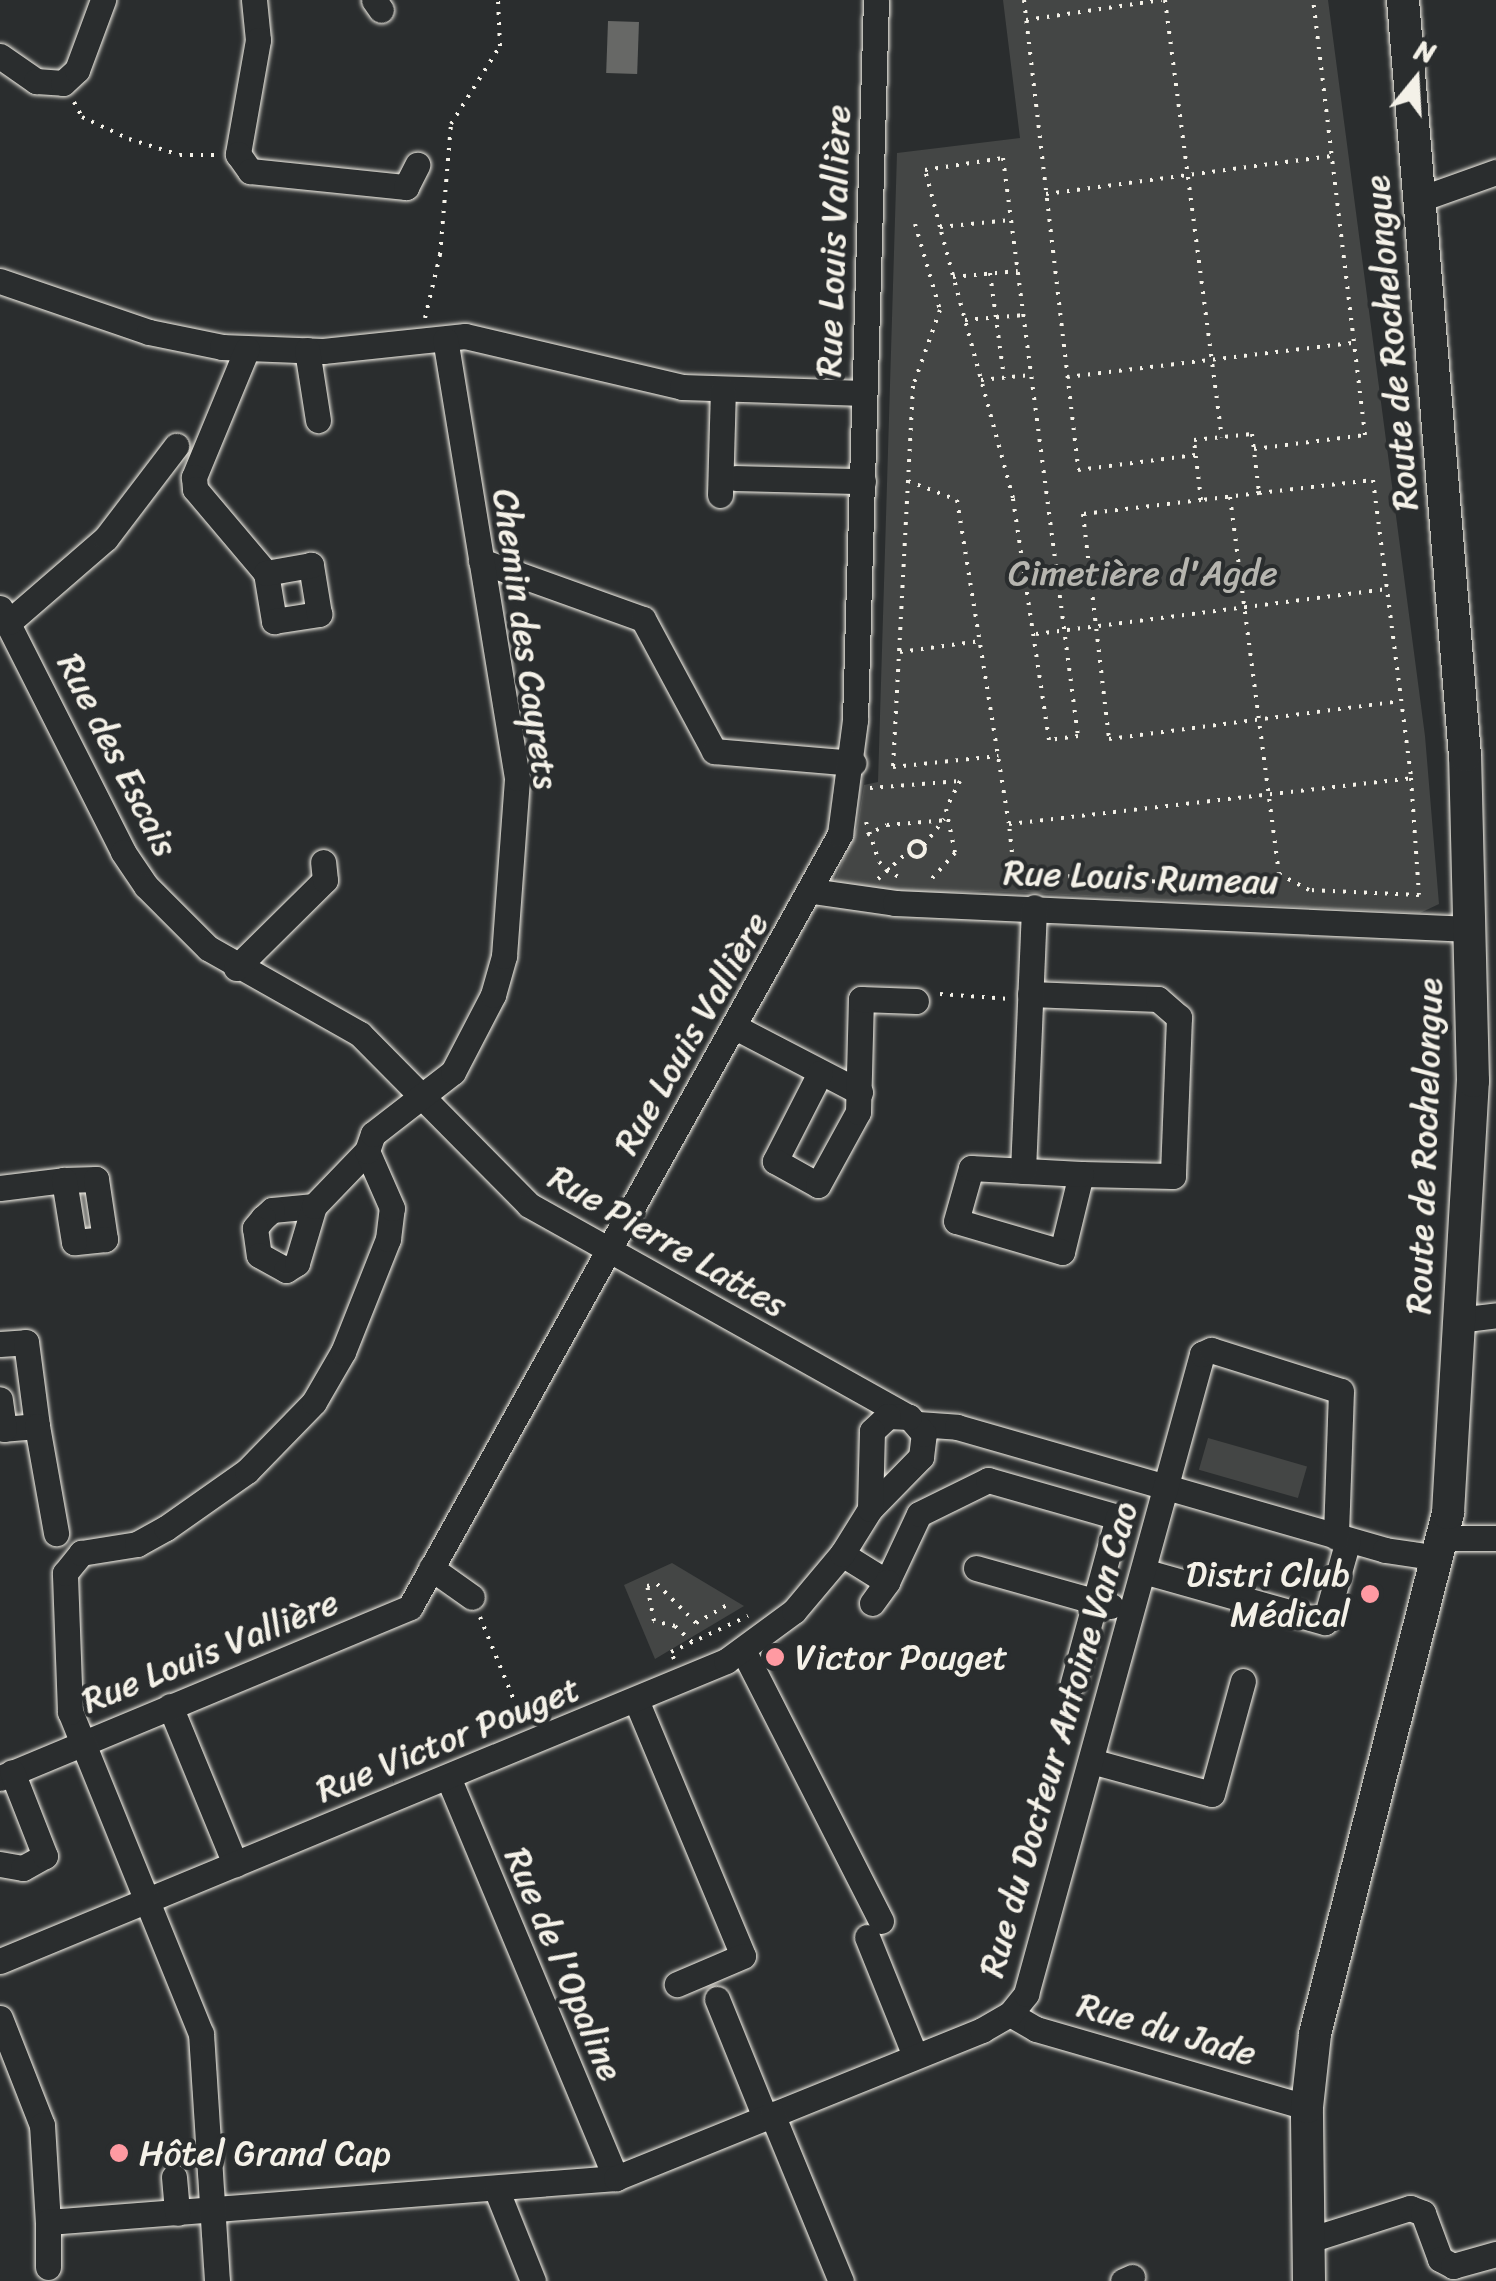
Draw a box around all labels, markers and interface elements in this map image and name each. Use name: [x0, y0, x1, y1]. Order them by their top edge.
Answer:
text: N: [1409, 25, 1442, 77]
north arrow: [1366, 30, 1466, 130]
street label: Rue Louis Vallière: [807, 106, 859, 376]
street label: Route de Rochelongue: [1355, 173, 1427, 513]
street label: Chemin des Cayrets: [484, 485, 568, 793]
park label: Cimetière d'Agde: [1008, 552, 1278, 594]
street label: Rue des Escais: [49, 646, 187, 864]
street label: Rue Louis Rumeau: [1002, 851, 1280, 903]
street label: Rue Louis Vallière: [605, 906, 777, 1160]
street label: Route de Rochelongue: [1397, 976, 1451, 1316]
street label: Rue Pierre Lattes: [542, 1156, 794, 1326]
street label: Rue du Docteur Antoine Van Cao: [970, 1495, 1146, 1983]
place label: Distri Club Médical: [1186, 1553, 1350, 1635]
street label: Rue Louis Vallière: [77, 1581, 343, 1721]
marker: Distri Club Médical: [1359, 1583, 1381, 1605]
place label: Victor Pouget: [795, 1636, 1007, 1678]
marker: Victor Pouget: [764, 1646, 786, 1668]
street label: Rue Victor Pouget: [311, 1667, 585, 1811]
street label: Rue de l'Opaline: [496, 1841, 632, 2087]
street label: Rue du Jade: [1073, 1983, 1261, 2075]
place label: Hôtel Grand Cap: [139, 2132, 392, 2174]
marker: Hôtel Grand Cap: [108, 2142, 130, 2164]

